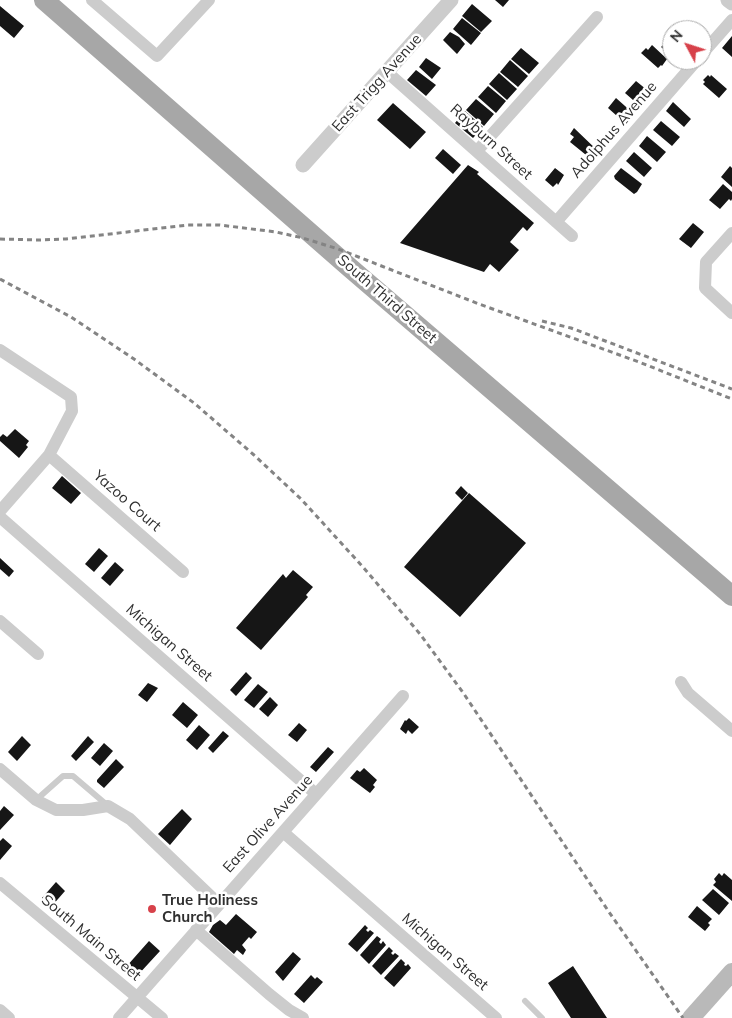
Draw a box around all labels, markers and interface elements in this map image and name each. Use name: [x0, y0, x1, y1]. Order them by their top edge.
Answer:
north arrow: [662, 20, 712, 70]
text: N: [666, 26, 687, 46]
street label: East Trigg Avenue: [328, 30, 426, 136]
street label: Adolphus Avenue: [567, 78, 661, 182]
street label: Rayburn Street: [446, 100, 536, 184]
street label: South Third Street: [334, 251, 440, 347]
street label: Yazoo Court: [90, 467, 164, 535]
street label: Michigan Street: [122, 601, 216, 685]
street label: East Olive Avenue: [219, 771, 317, 877]
street label: South Main Street: [38, 891, 144, 985]
place label: True Holiness Church: [162, 891, 258, 926]
marker: True Holiness Church: [146, 903, 158, 915]
street label: Michigan Street: [398, 910, 492, 994]

